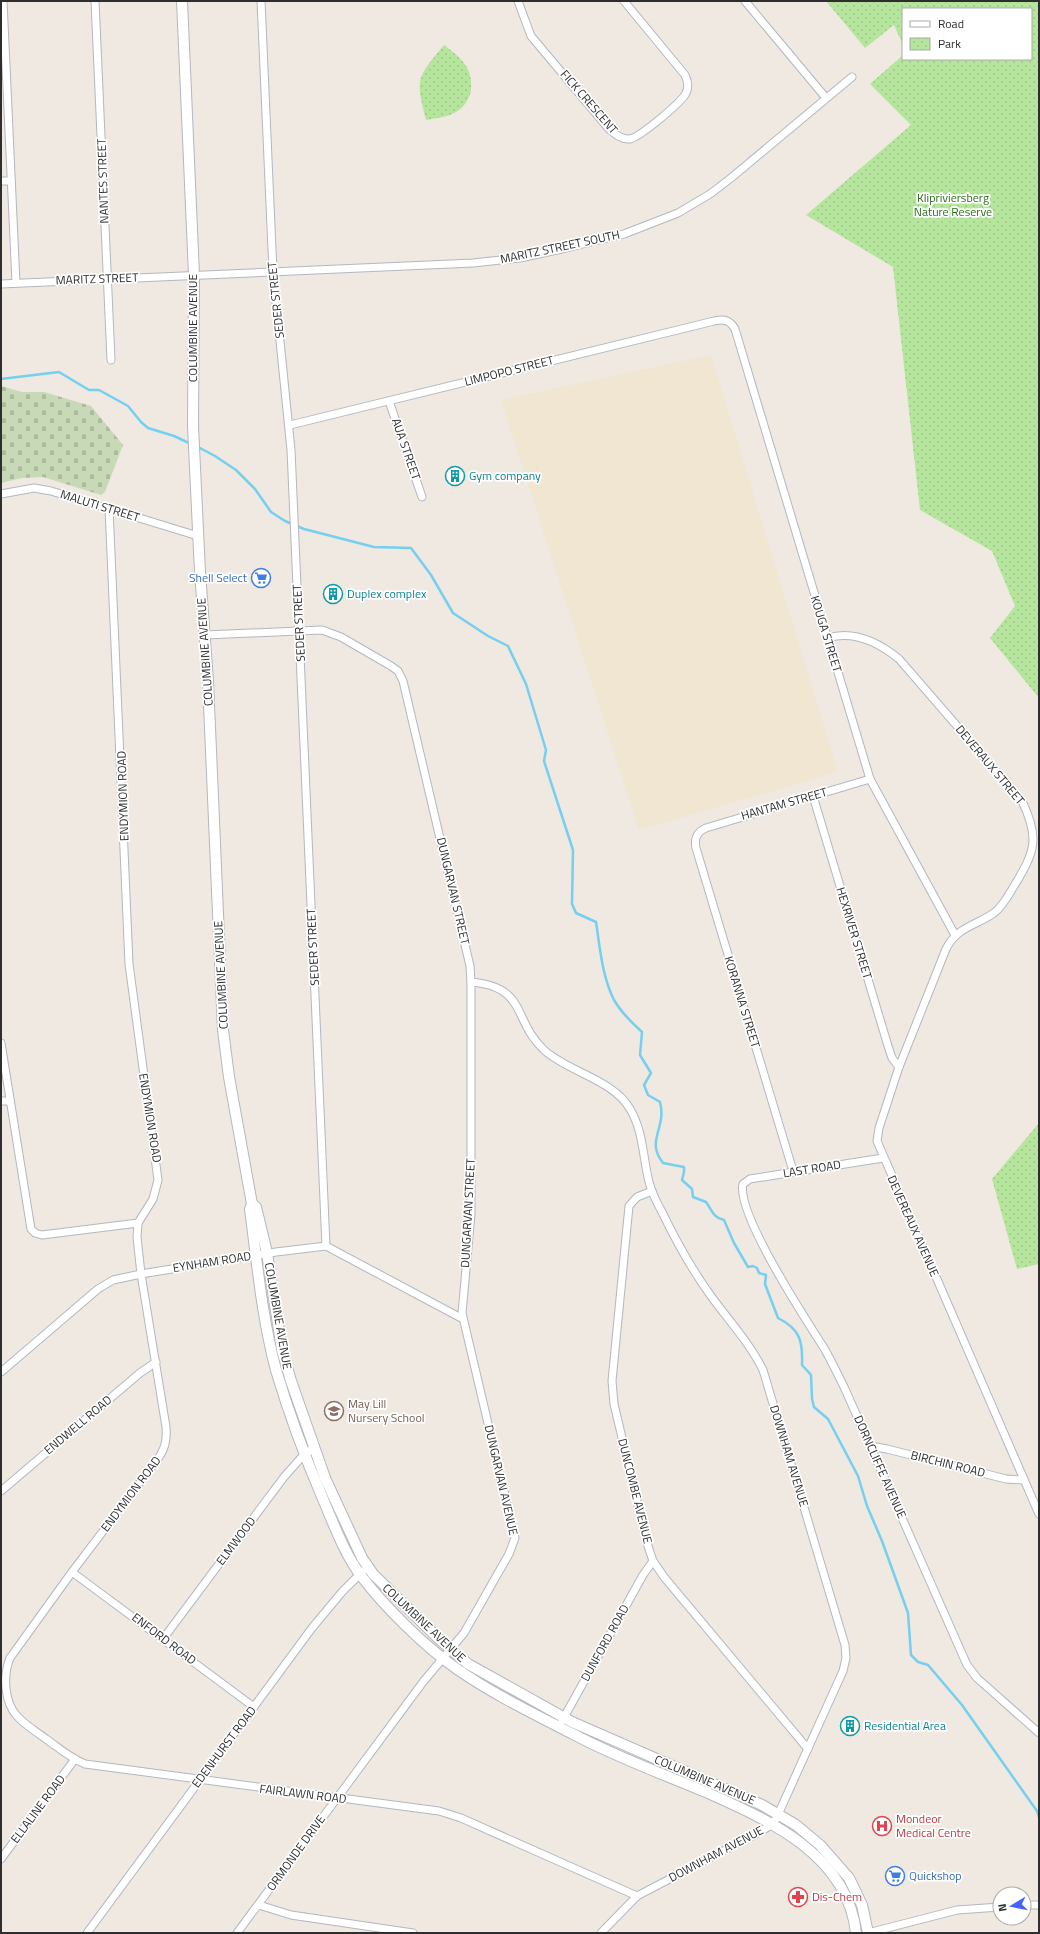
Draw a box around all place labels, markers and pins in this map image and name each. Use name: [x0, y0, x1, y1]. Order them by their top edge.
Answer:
building icon: Gym company: [444, 465, 466, 487]
place label: Gym company: [469, 466, 541, 485]
supermarket icon: Shell Select: [250, 567, 272, 589]
place label: Shell Select: [189, 568, 248, 587]
building icon: Duplex complex: [322, 583, 344, 605]
place label: Duplex complex: [347, 584, 427, 603]
place label: May Lill Nursery School: [348, 1394, 425, 1427]
school or university icon: May Lill Nursery School: [323, 1400, 345, 1422]
building icon: Residential Area: [839, 1715, 861, 1737]
place label: Residential Area: [864, 1716, 946, 1735]
place label: Mondeor Medical Centre: [896, 1809, 971, 1842]
hospital icon: Mondeor Medical Centre: [871, 1815, 893, 1837]
supermarket icon: Quickshop: [884, 1865, 906, 1887]
place label: Quickshop: [909, 1866, 962, 1885]
pharmacy icon: Dis-Chem: [787, 1886, 809, 1908]
place label: Dis-Chem: [812, 1887, 862, 1906]

